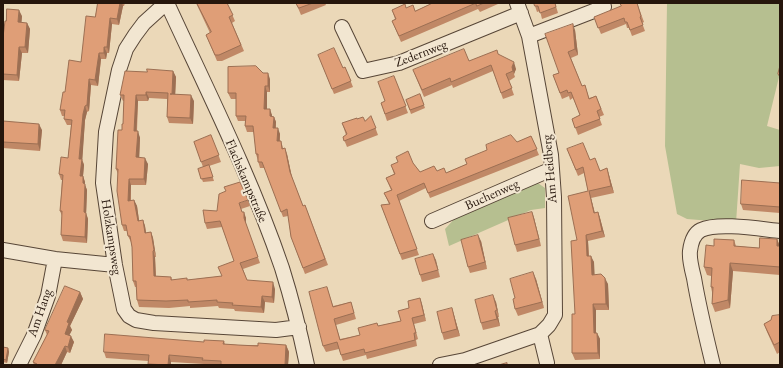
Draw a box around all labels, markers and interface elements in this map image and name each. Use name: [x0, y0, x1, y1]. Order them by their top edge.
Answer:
street label: Zedernweg: [393, 37, 449, 71]
street label: Am Heidberg: [539, 134, 561, 204]
street label: Flachskampstraße: [221, 137, 271, 225]
street label: Buchenweg: [463, 176, 521, 214]
street label: Holzkampsweg: [97, 198, 125, 276]
street label: Am Hang: [24, 287, 56, 339]

